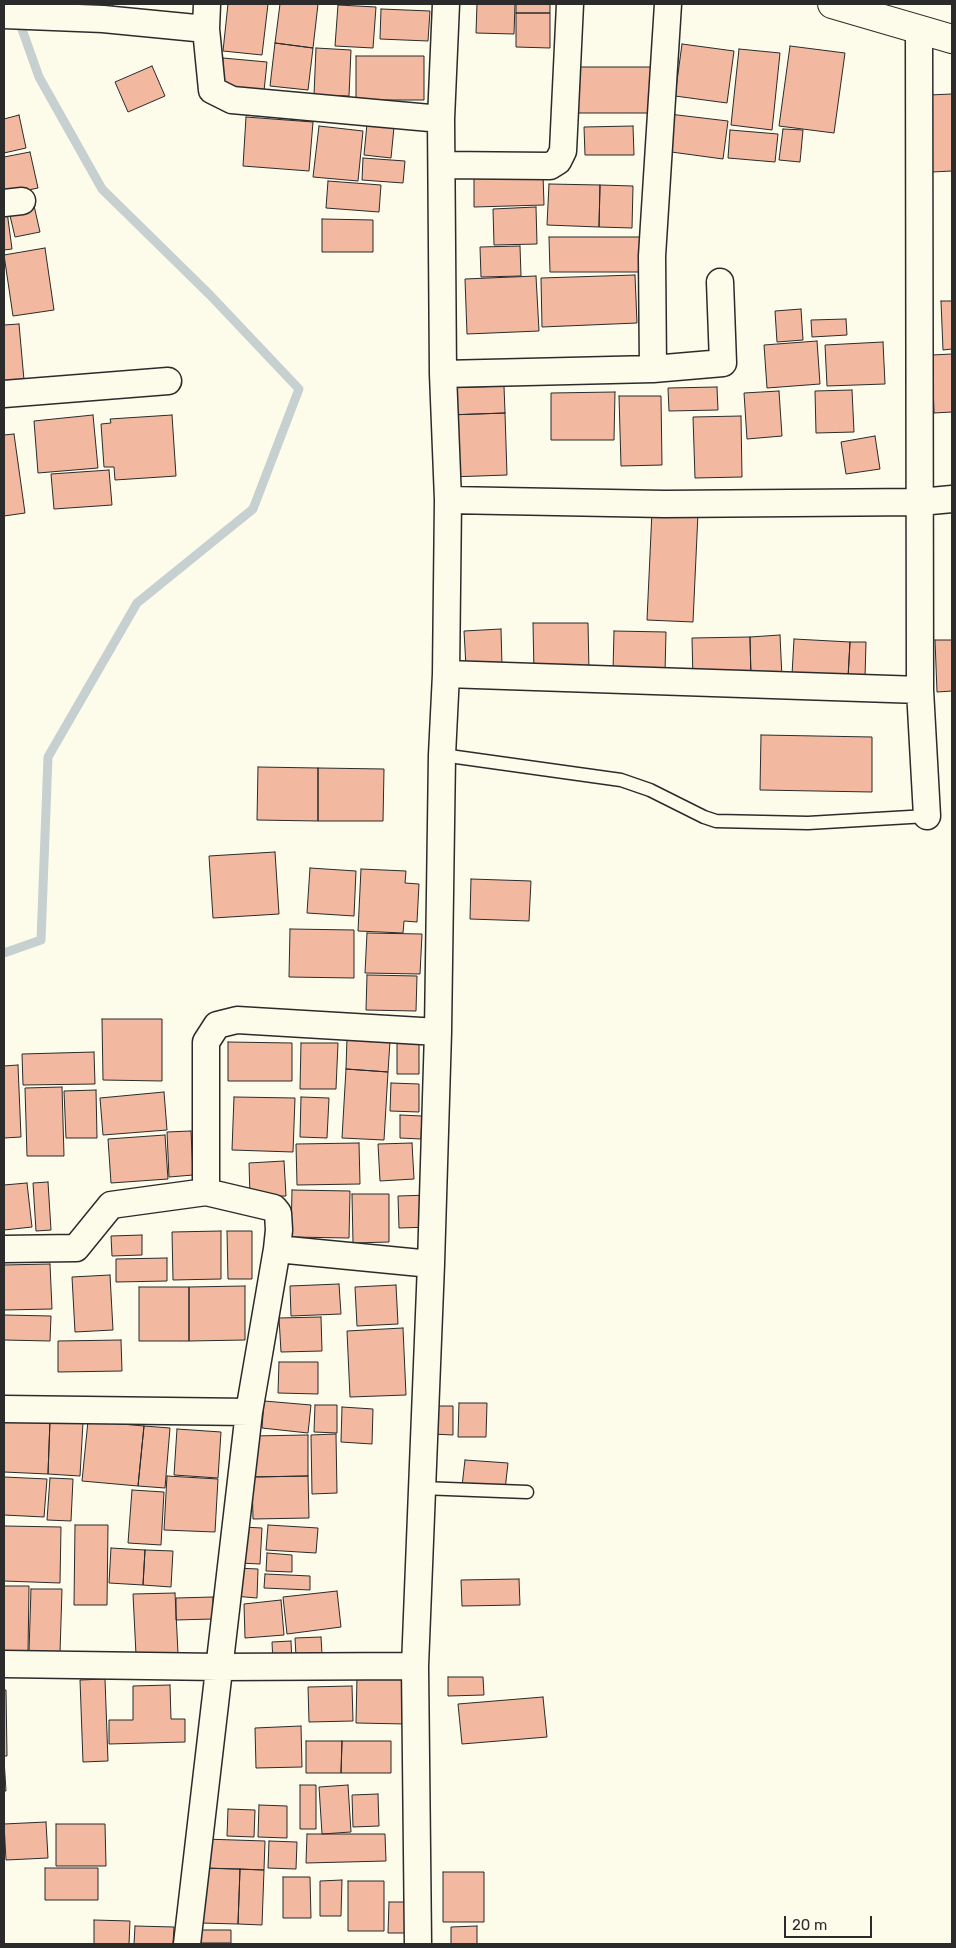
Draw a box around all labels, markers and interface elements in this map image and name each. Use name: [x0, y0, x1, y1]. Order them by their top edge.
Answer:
scale bar: [786, 1906, 874, 1938]
text: 20 m: [792, 1916, 827, 1934]

